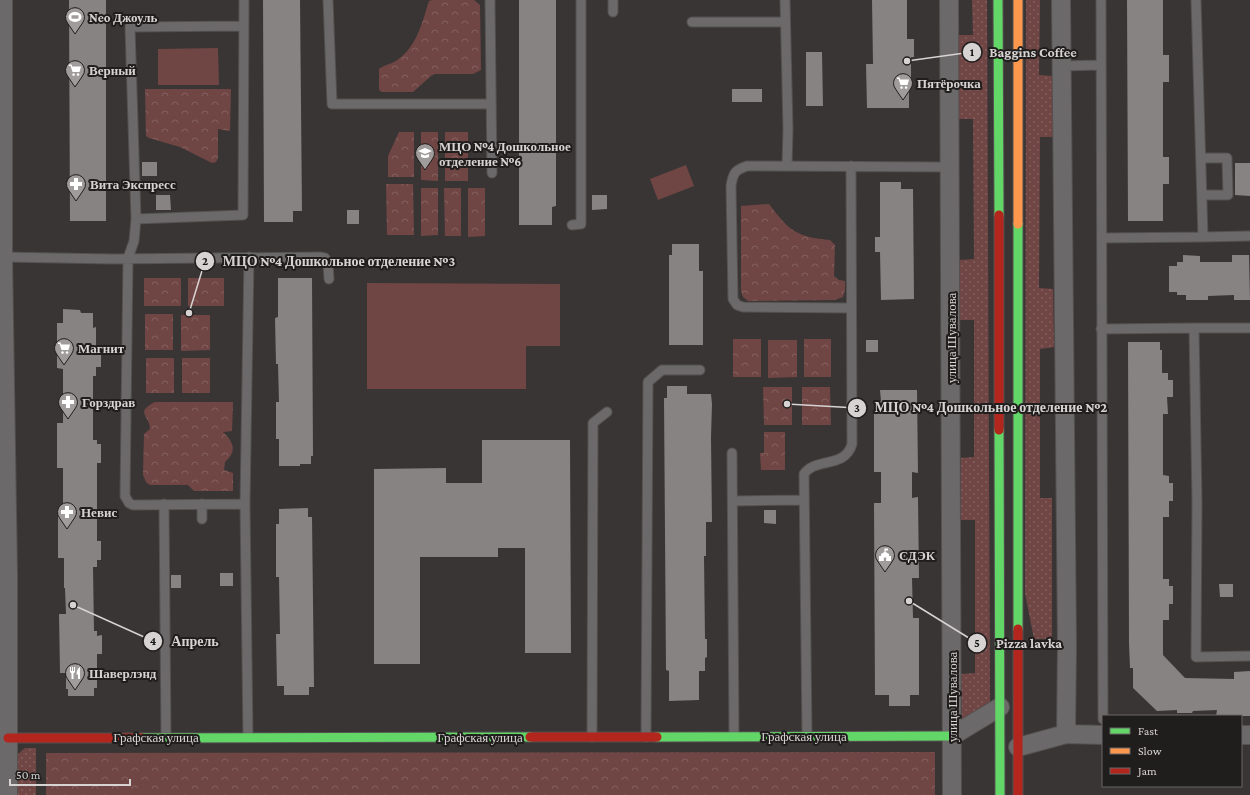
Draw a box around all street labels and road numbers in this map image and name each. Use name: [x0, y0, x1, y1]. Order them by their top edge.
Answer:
street label: улица Шувалова: [944, 292, 959, 383]
street label: улица Шувалова: [945, 651, 960, 742]
street label: Графская улица: [761, 729, 847, 744]
street label: Графская улица: [113, 730, 199, 745]
street label: Графская улица: [437, 730, 523, 745]

